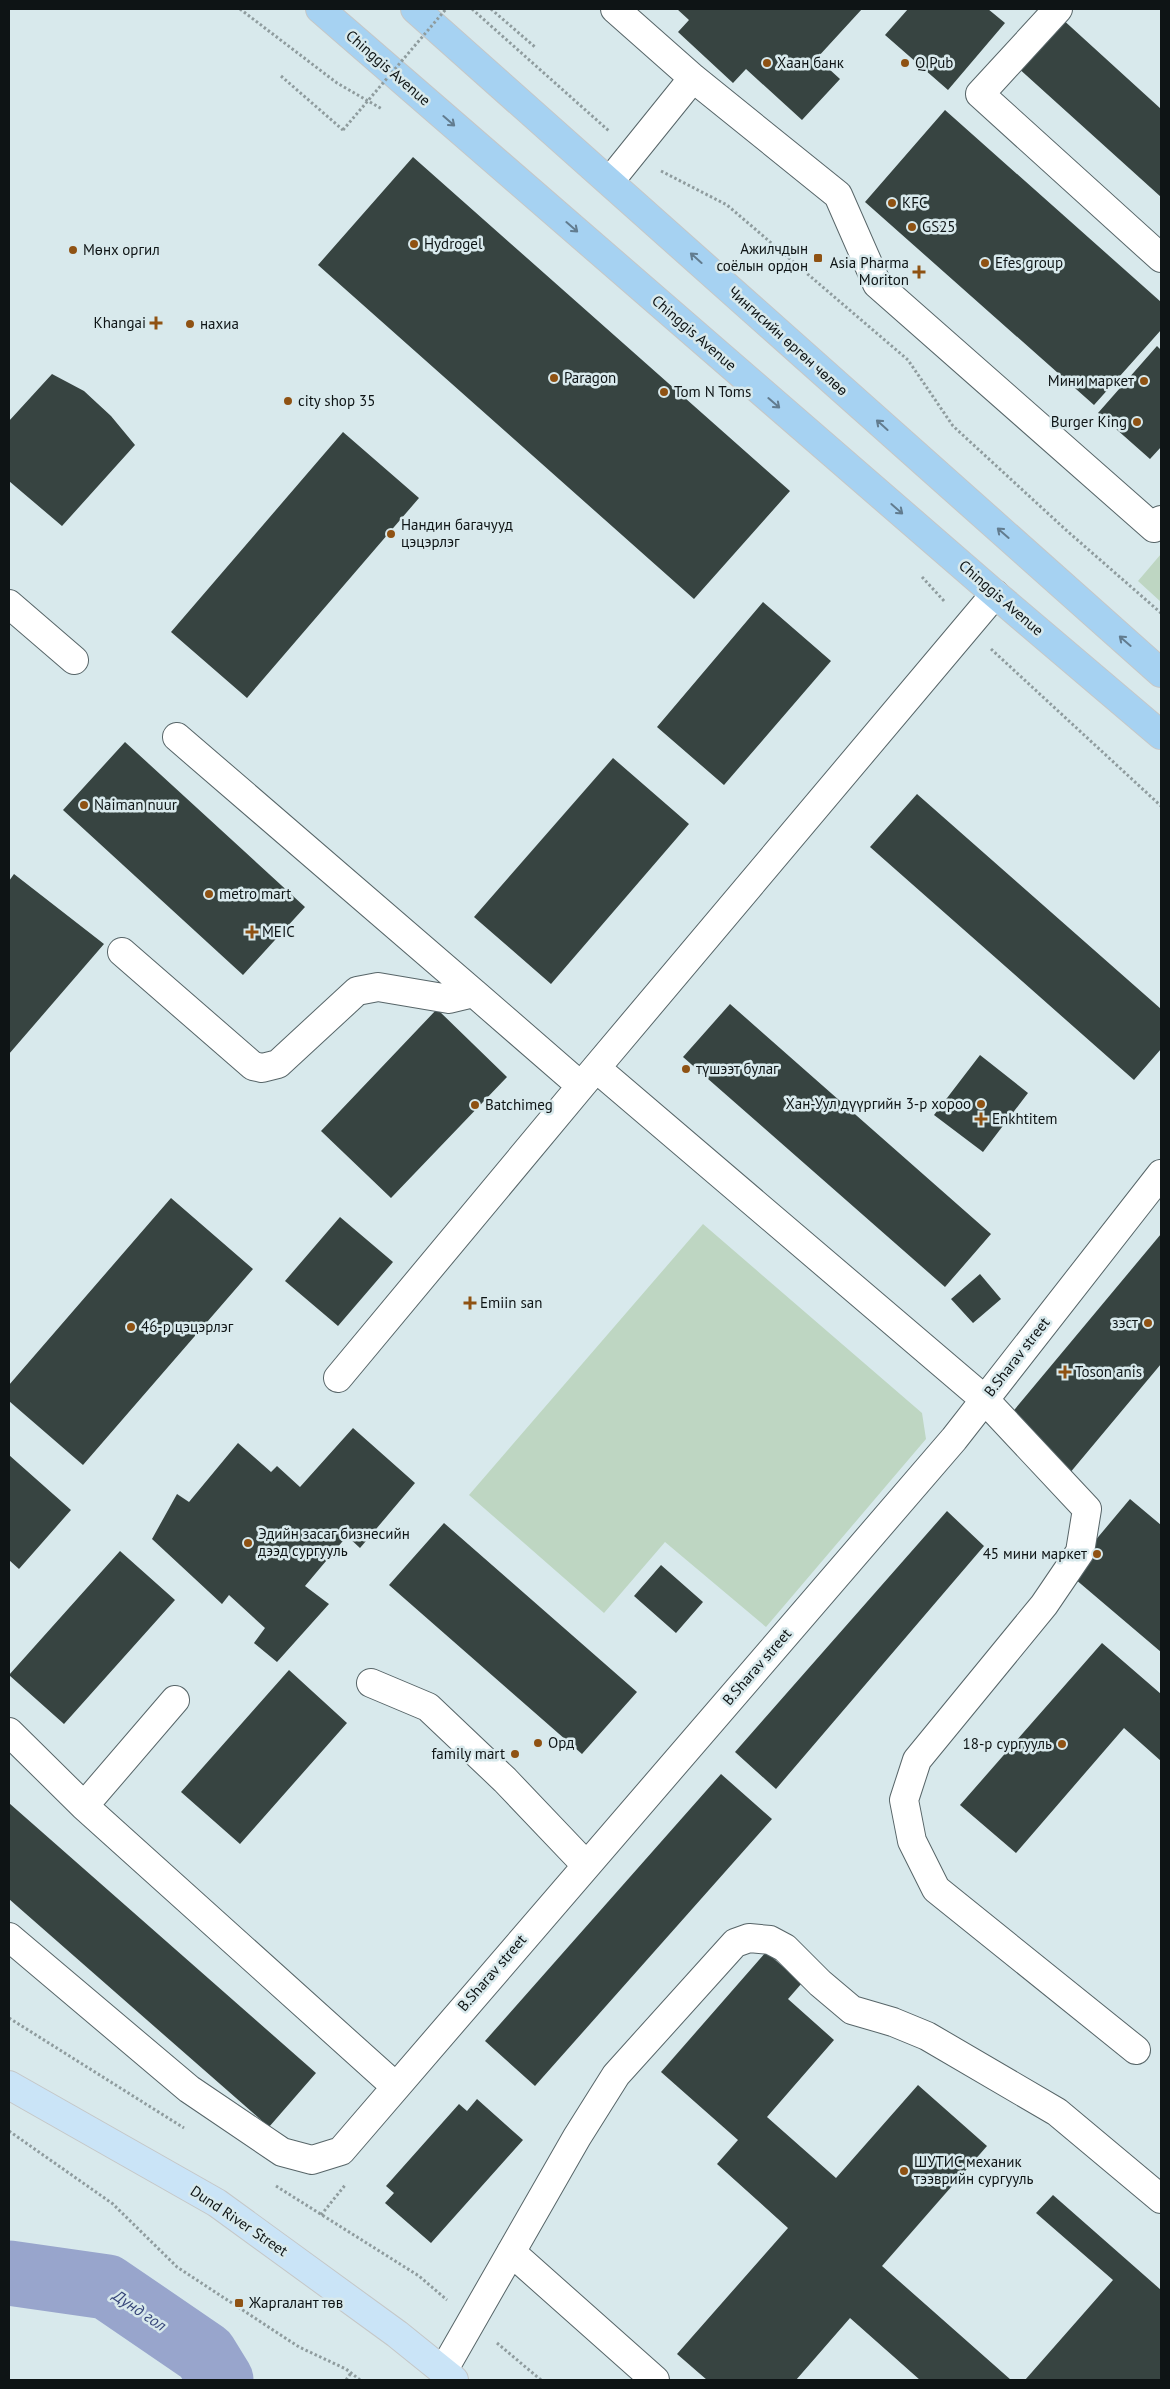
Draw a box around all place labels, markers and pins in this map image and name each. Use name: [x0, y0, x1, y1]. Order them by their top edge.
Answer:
place label: Хаан банк: [777, 53, 845, 72]
place label: Q Pub: [915, 53, 953, 72]
marker: Хаан банк: [761, 57, 773, 69]
marker: Q Pub: [899, 57, 911, 69]
place label: KFC: [902, 193, 927, 212]
marker: KFC: [886, 197, 898, 209]
place label: GS25: [922, 217, 956, 236]
marker: GS25: [906, 221, 918, 233]
place label: Hydrogel: [424, 234, 483, 253]
marker: Hydrogel: [408, 238, 420, 250]
place label: Ажилчдын соёлын ордон: [716, 239, 808, 275]
place label: Мөнх оргил: [83, 240, 160, 259]
marker: Мөнх оргил: [67, 244, 79, 256]
marker: Ажилчдын соёлын ордон: [812, 252, 824, 264]
place label: Asia Pharma Moriton: [830, 253, 909, 289]
place label: Efes group: [995, 253, 1063, 272]
marker: Efes group: [979, 257, 991, 269]
marker: Asia Pharma Moriton: [913, 266, 925, 278]
place label: Khangai: [93, 313, 146, 332]
place label: нахиа: [200, 314, 239, 333]
marker: Khangai: [150, 317, 162, 329]
marker: нахиа: [184, 318, 196, 330]
place label: Paragon: [564, 368, 616, 387]
place label: Мини маркет: [1048, 371, 1134, 390]
marker: Paragon: [548, 372, 560, 384]
marker: Мини маркет: [1138, 375, 1150, 387]
place label: Tom N Toms: [674, 382, 751, 401]
marker: Tom N Toms: [658, 386, 670, 398]
place label: city shop 35: [298, 391, 375, 410]
marker: city shop 35: [282, 395, 294, 407]
place label: Burger King: [1051, 412, 1127, 431]
marker: Burger King: [1131, 416, 1143, 428]
place label: Нандин багачууд цэцэрлэг: [401, 515, 513, 551]
marker: Нандин багачууд цэцэрлэг: [385, 528, 397, 540]
place label: Naiman nuur: [94, 795, 177, 814]
marker: Naiman nuur: [78, 799, 90, 811]
place label: metro mart: [219, 884, 291, 903]
marker: metro mart: [203, 888, 215, 900]
place label: MEIC: [262, 922, 295, 941]
marker: MEIC: [246, 926, 258, 938]
place label: түшээт булаг: [696, 1059, 779, 1078]
marker: түшээт булаг: [680, 1063, 692, 1075]
place label: Хан-Уул дүүргийн 3-р хороо: [785, 1094, 971, 1113]
place label: Batchimeg: [485, 1095, 553, 1114]
marker: Хан-Уул дүүргийн 3-р хороо: [975, 1098, 987, 1110]
marker: Batchimeg: [469, 1099, 481, 1111]
place label: Enkhtitem: [992, 1109, 1057, 1128]
marker: Enkhtitem: [974, 1112, 988, 1126]
place label: Emiin san: [480, 1293, 542, 1312]
marker: Emiin san: [464, 1297, 476, 1309]
place label: зэст: [1112, 1313, 1138, 1332]
place label: 46-р цэцэрлэг: [141, 1317, 234, 1336]
marker: зэст: [1142, 1317, 1154, 1329]
marker: 46-р цэцэрлэг: [125, 1321, 137, 1333]
place label: Toson anis: [1075, 1362, 1142, 1381]
marker: Toson anis: [1059, 1366, 1071, 1378]
place label: Эдийн засаг бизнесийн дээд сургууль: [258, 1524, 410, 1560]
marker: Эдийн засаг бизнесийн дээд сургууль: [242, 1537, 254, 1549]
place label: 45 мини маркет: [983, 1544, 1087, 1563]
marker: 45 мини маркет: [1091, 1548, 1103, 1560]
place label: Орд: [548, 1733, 574, 1752]
place label: 18-р сургууль: [963, 1734, 1052, 1753]
marker: Орд: [532, 1737, 544, 1749]
marker: 18-р сургууль: [1056, 1738, 1068, 1750]
place label: family mart: [431, 1744, 505, 1763]
marker: family mart: [509, 1748, 521, 1760]
place label: ШУТИС механик тээврийн сургууль: [914, 2152, 1034, 2188]
marker: ШУТИС механик тээврийн сургууль: [898, 2165, 910, 2177]
place label: Жаргалант төв: [248, 2293, 343, 2312]
marker: Жаргалант төв: [233, 2297, 245, 2309]

